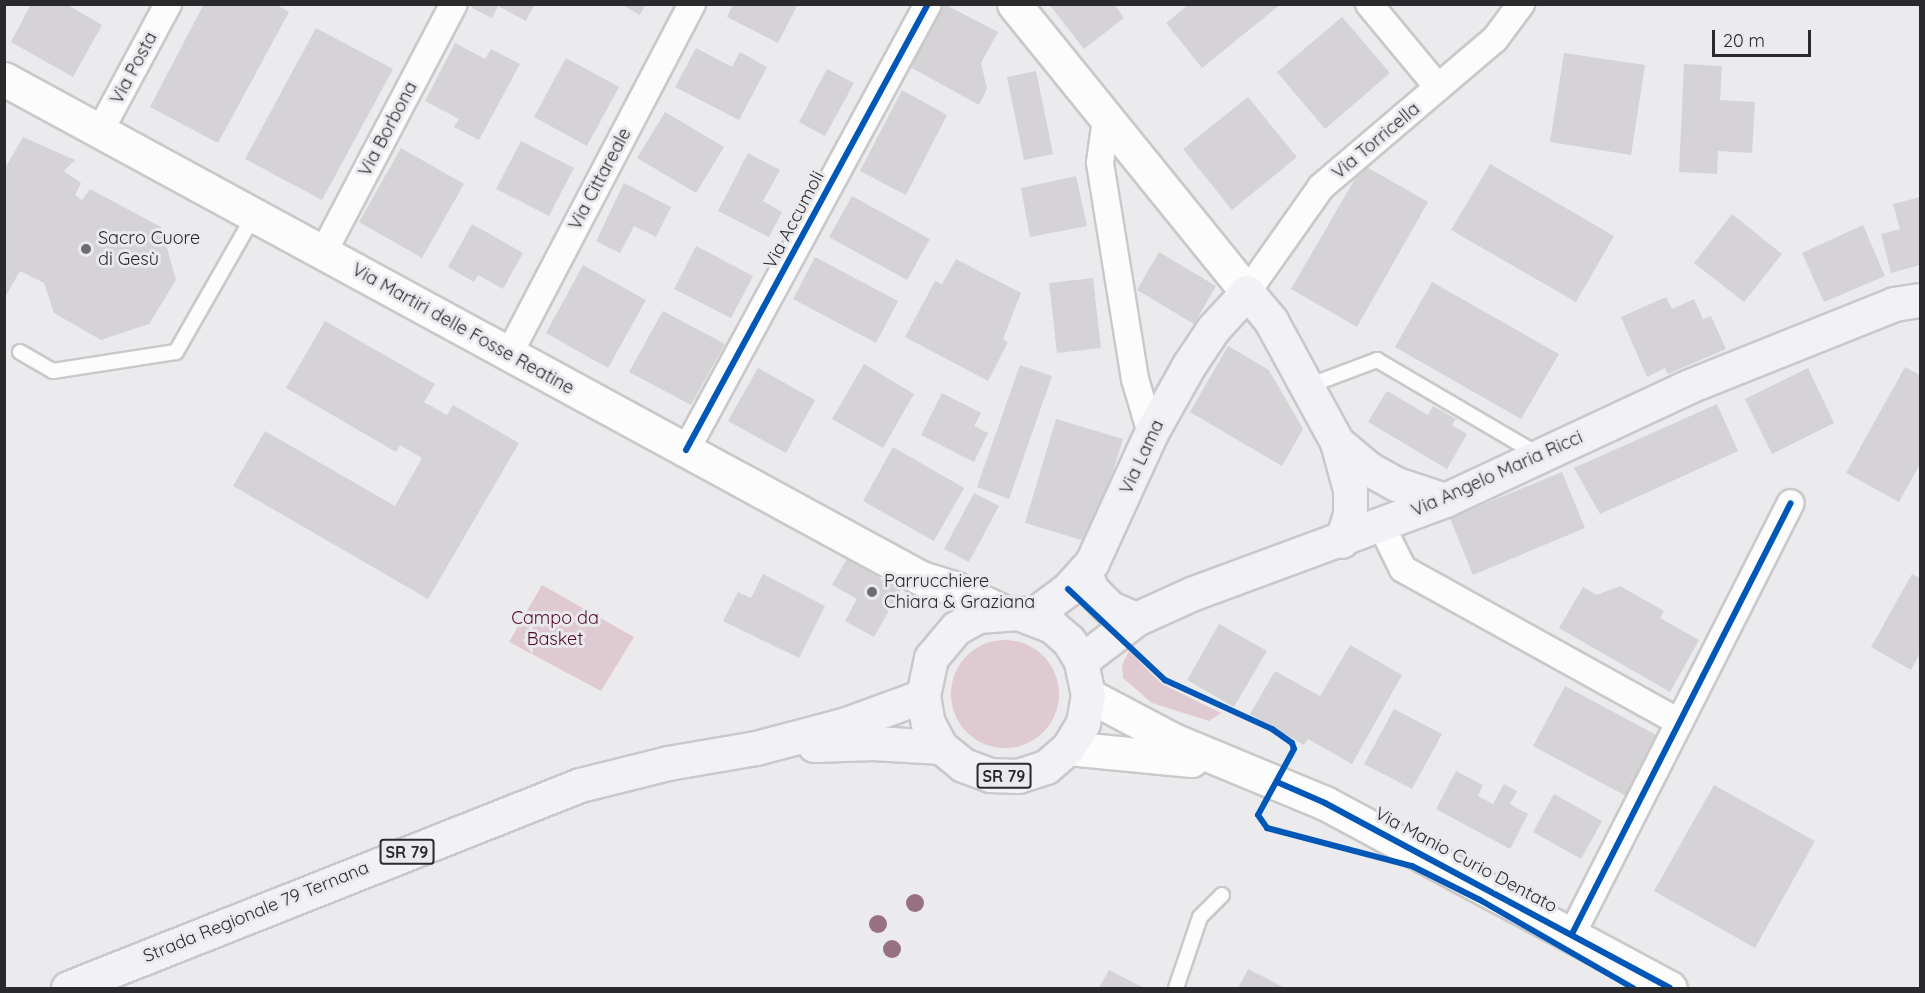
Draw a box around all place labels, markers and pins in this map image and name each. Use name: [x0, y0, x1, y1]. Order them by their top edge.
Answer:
place label: Sacro Cuore di Gesù: [98, 228, 200, 270]
marker: Sacro Cuore di Gesù: [79, 242, 93, 256]
place label: Parrucchiere Chiara & Graziana: [884, 571, 1035, 614]
marker: Parrucchiere Chiara & Graziana: [865, 585, 879, 599]

